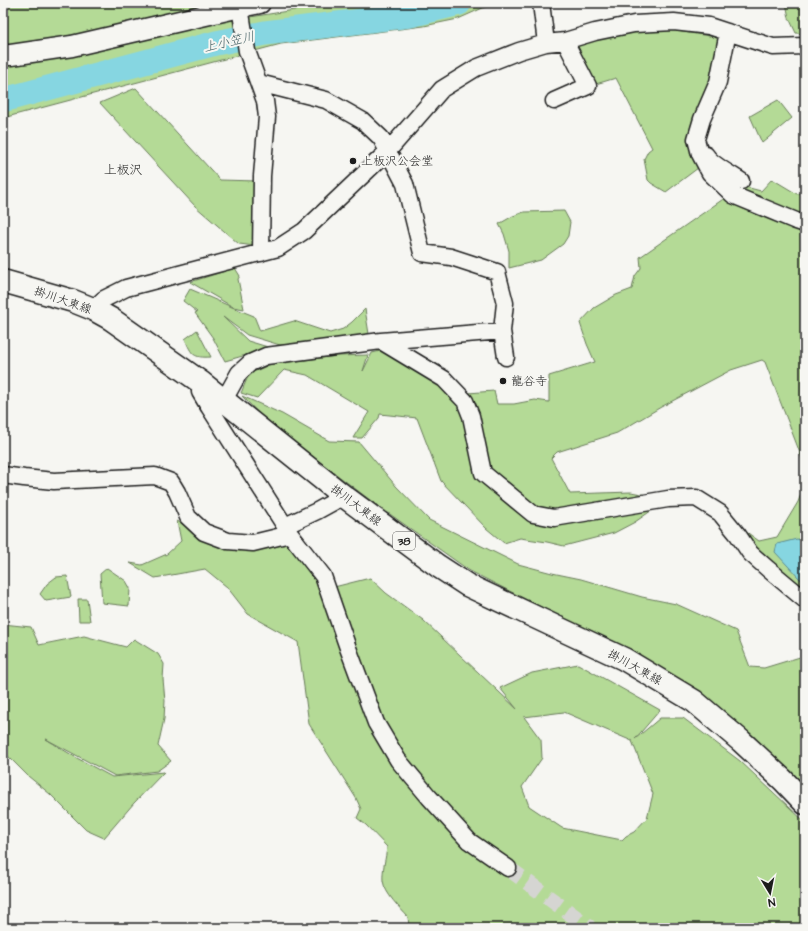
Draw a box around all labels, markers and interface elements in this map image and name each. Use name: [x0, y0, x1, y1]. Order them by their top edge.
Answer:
water label: 上小笠川: [202, 27, 257, 57]
place label: 上板沢公会堂: [361, 153, 433, 170]
marker: 上板沢公会堂: [348, 156, 358, 166]
district label: 上板沢: [103, 161, 143, 179]
street label: 掛川大東線: [32, 283, 94, 318]
place label: 龍谷寺: [511, 373, 547, 390]
marker: 龍谷寺: [498, 376, 508, 386]
street label: 掛川大東線: [327, 481, 385, 530]
road number: 38: [393, 532, 415, 550]
street label: 掛川大東線: [604, 645, 665, 689]
north arrow: [750, 873, 790, 913]
text: N: [767, 894, 776, 910]

